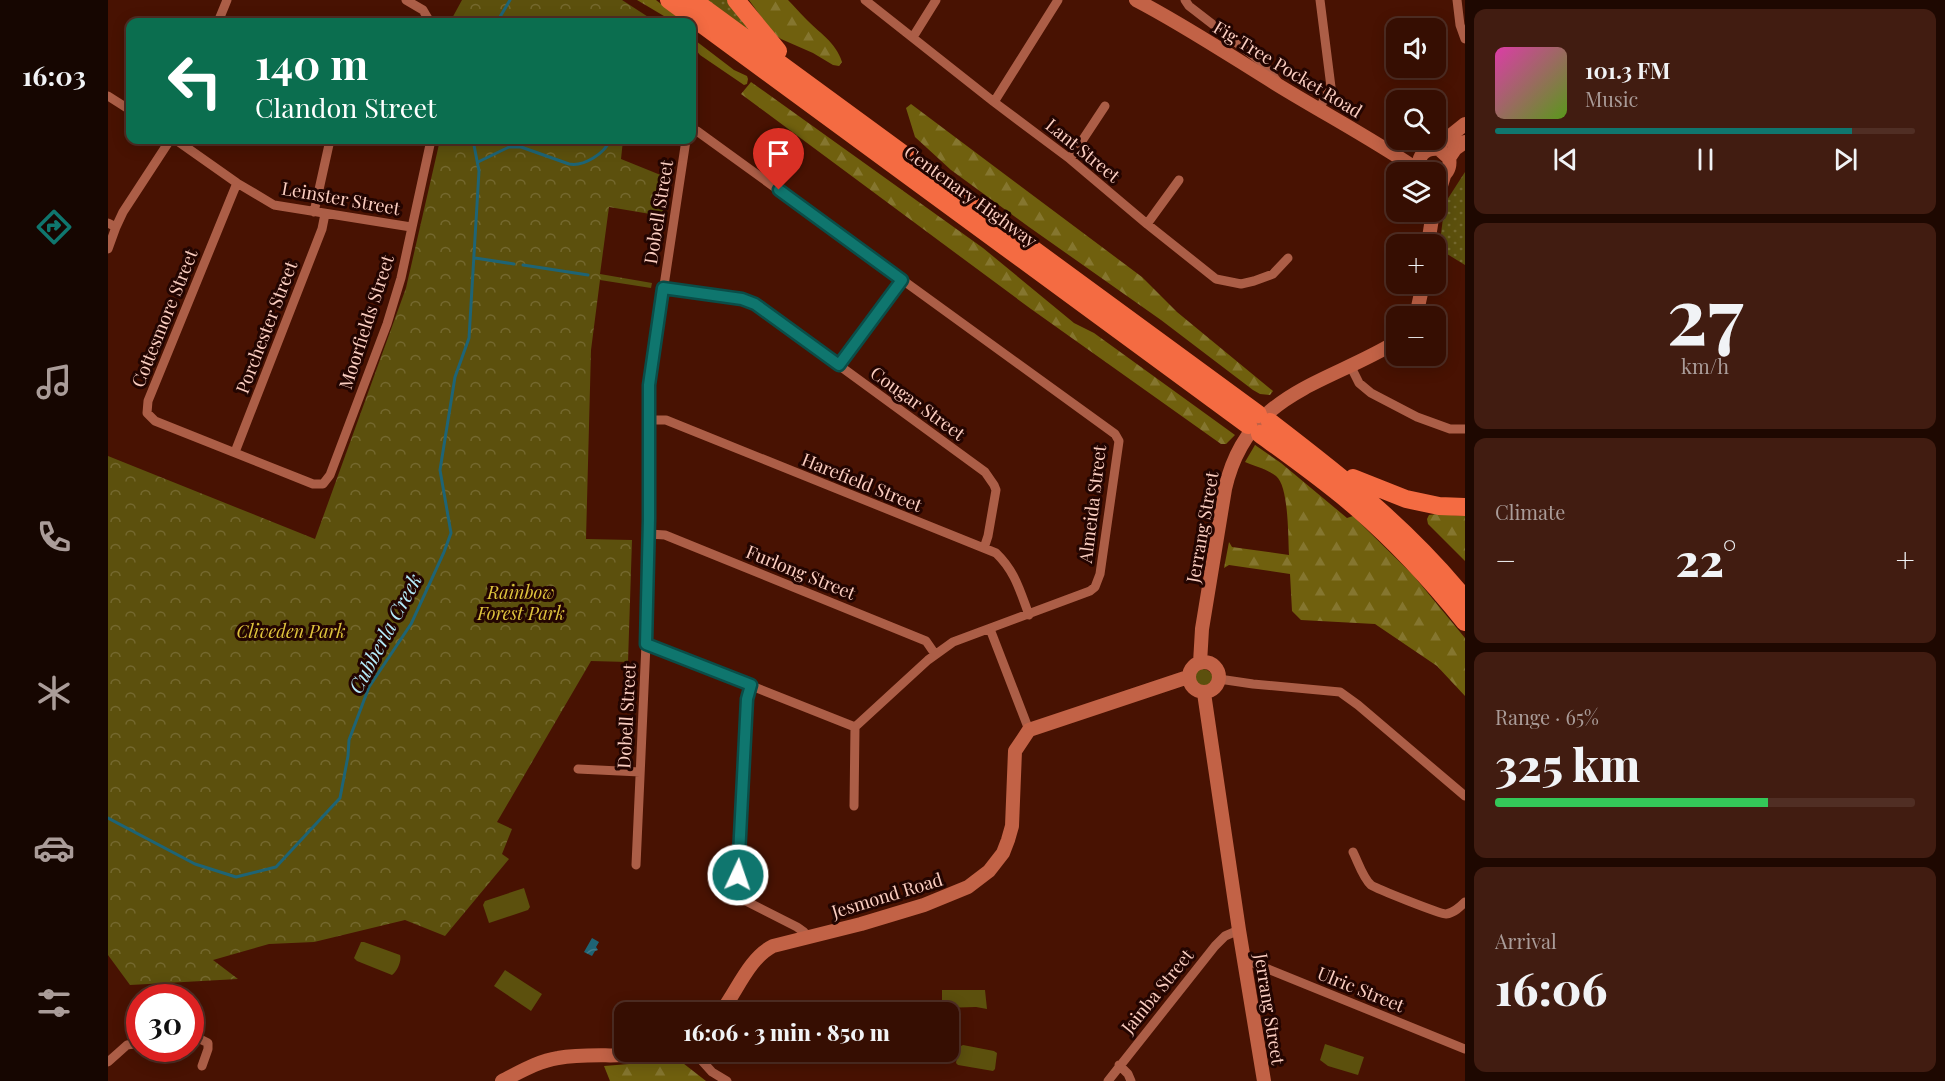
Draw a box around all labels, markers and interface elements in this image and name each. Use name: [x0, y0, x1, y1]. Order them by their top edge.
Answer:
street label: Fig Tree Pocket Road: [1209, 15, 1367, 123]
map controls: [1386, 18, 1446, 366]
button: sound: [1386, 18, 1446, 78]
text: 140 m: [255, 35, 368, 91]
icon: left: [156, 42, 234, 120]
text: 101.3 FM: [1585, 55, 1670, 85]
text: 16:03: [22, 57, 86, 93]
text: Music: [1585, 85, 1638, 112]
text: Clandon Street: [255, 89, 437, 125]
button: search: [1386, 90, 1446, 150]
street label: Lant Street: [1041, 113, 1126, 188]
pin: [753, 128, 804, 190]
icon: arrive: [762, 137, 795, 170]
street label: Centenary Highway: [900, 140, 1042, 252]
icon: previous: [1549, 143, 1582, 176]
icon: pause: [1689, 143, 1722, 176]
icon: next: [1829, 143, 1862, 176]
street label: Dobell Street: [638, 158, 678, 266]
button: layers: [1386, 162, 1446, 222]
street label: Leinster Street: [280, 176, 403, 220]
icon: directions: [33, 206, 75, 248]
button: +: [1386, 234, 1446, 294]
street label: Cottesmore Street: [125, 245, 203, 391]
street label: Moorfields Street: [333, 251, 399, 392]
street label: Porchester Street: [230, 257, 303, 397]
text: 27: [1667, 261, 1743, 365]
button: −: [1386, 306, 1446, 366]
text: km/h: [1681, 352, 1729, 379]
icon: music: [33, 361, 75, 403]
street label: Cougar Street: [866, 361, 971, 446]
street label: Almeida Street: [1073, 443, 1111, 565]
street label: Harefield Street: [798, 447, 926, 517]
street label: Jerrang Street: [1180, 469, 1224, 585]
text: Climate: [1495, 498, 1565, 525]
icon: phone: [33, 516, 75, 558]
text: 22°: [1676, 528, 1736, 588]
text: −: [1495, 537, 1516, 581]
text: +: [1896, 537, 1915, 581]
street label: Furlong Street: [743, 539, 860, 605]
water label: Cubberla Creek: [341, 568, 427, 698]
park label: Rainbow Forest Park: [476, 580, 565, 625]
park label: Cliveden Park: [236, 619, 346, 643]
street label: Dobell Street: [611, 662, 641, 769]
icon: climate: [33, 672, 75, 714]
text: Range · 65%: [1495, 703, 1599, 730]
text: 325 km: [1495, 733, 1640, 793]
icon: car: [33, 827, 75, 869]
position arrow: [706, 843, 770, 907]
street label: Jesmond Road: [827, 867, 946, 924]
text: Arrival: [1495, 927, 1557, 954]
street label: Jainba Street: [1115, 943, 1199, 1039]
street label: Jerrang Street: [1249, 951, 1291, 1067]
text: 16:06: [1495, 957, 1607, 1017]
street label: Ulric Street: [1314, 961, 1409, 1018]
icon: filters: [33, 982, 75, 1024]
speed limit sign: 30: [126, 984, 204, 1062]
text: 16:06 · 3 min · 850 m: [683, 1017, 890, 1047]

